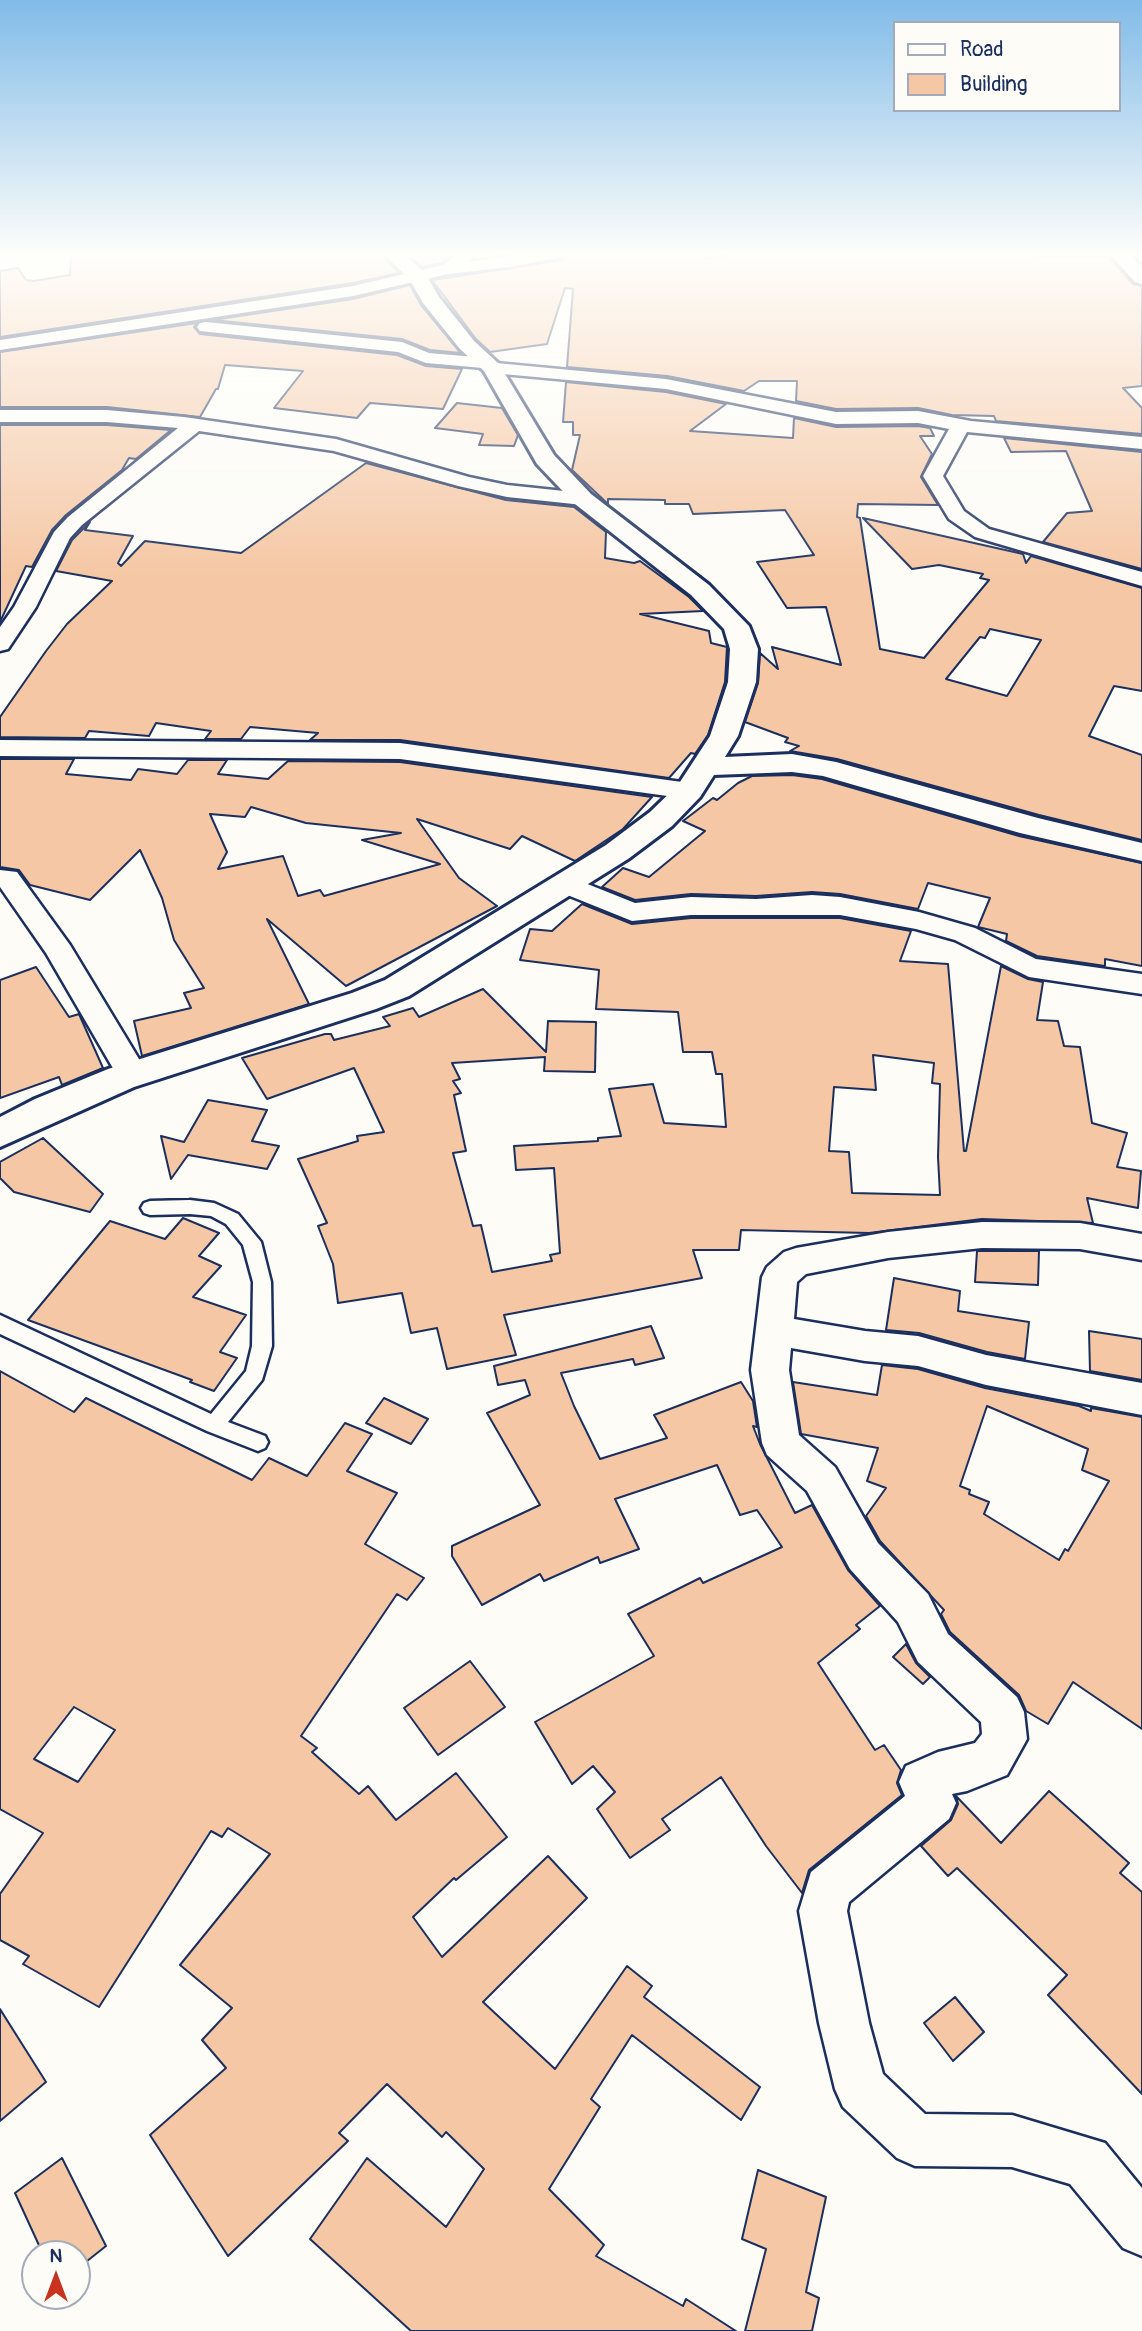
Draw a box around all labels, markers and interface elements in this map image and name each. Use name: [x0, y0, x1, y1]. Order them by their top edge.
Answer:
legend: [894, 21, 1121, 112]
text: Road: [960, 36, 1004, 63]
text: Building: [960, 71, 1027, 98]
north arrow: [21, 2240, 91, 2310]
text: N: [50, 2244, 62, 2268]

